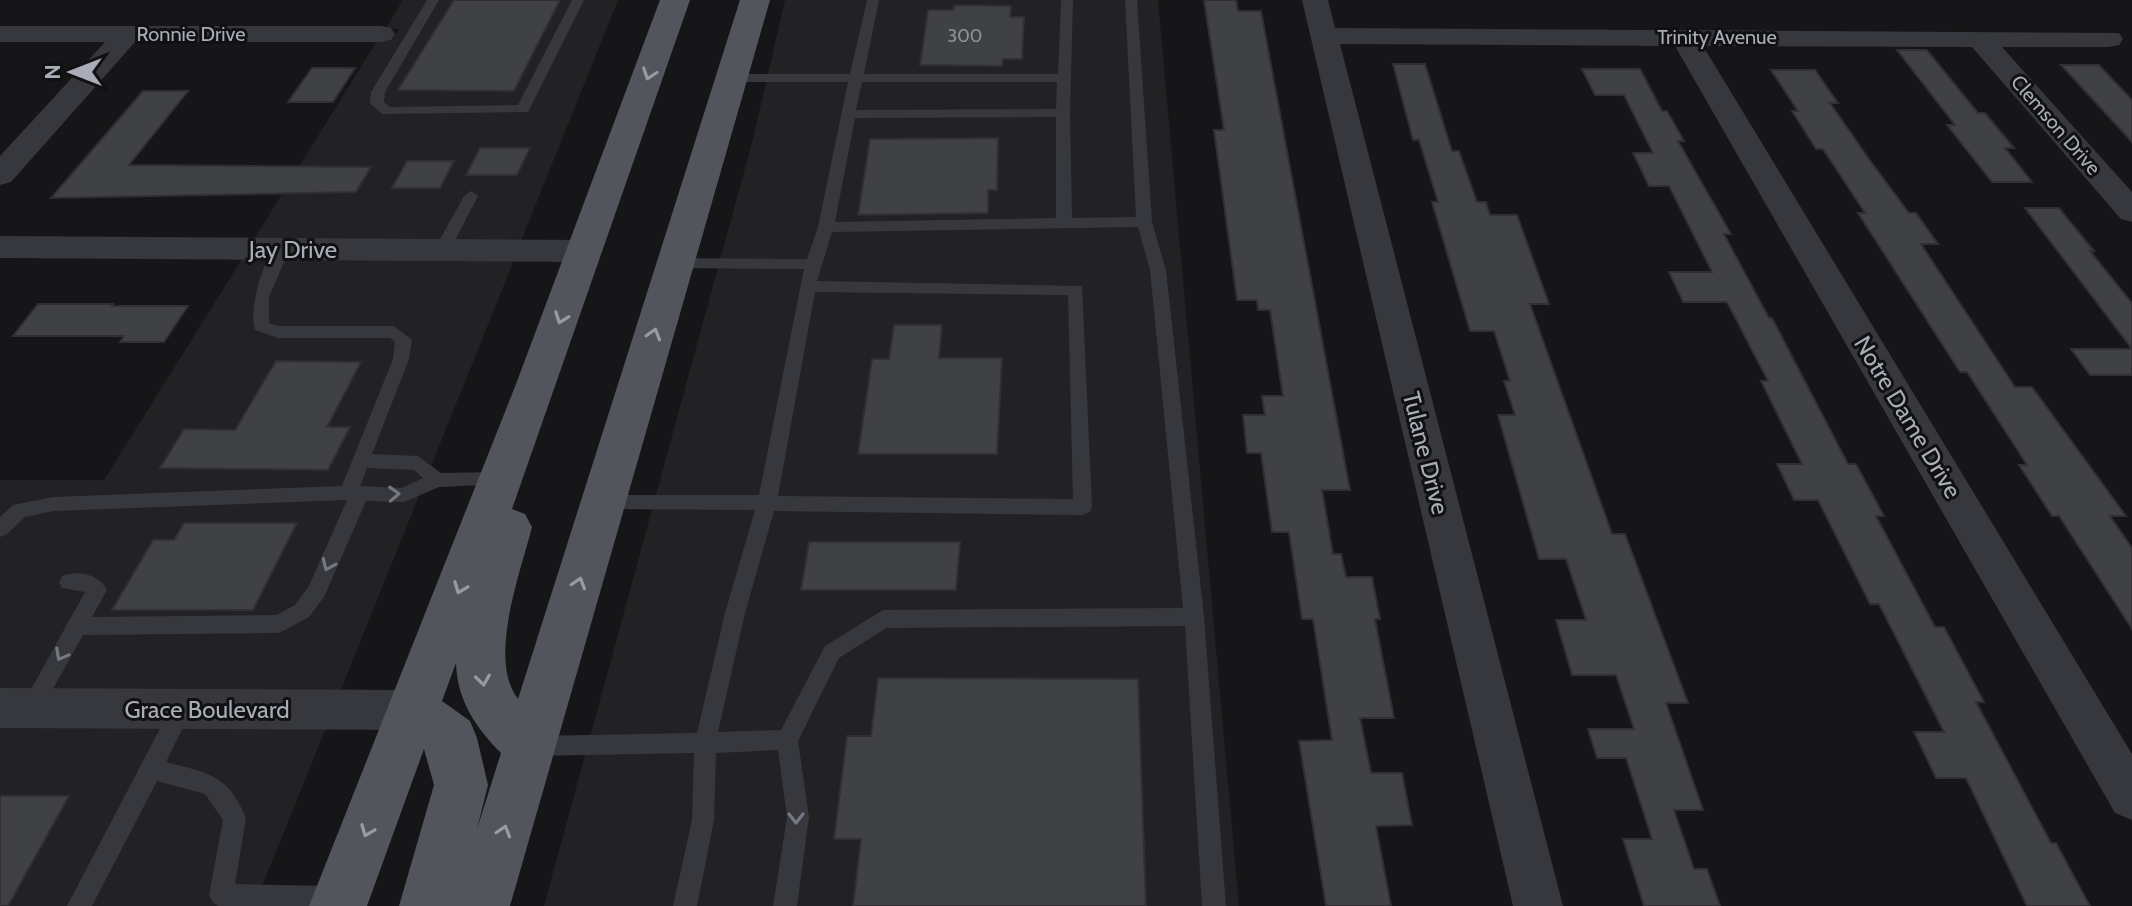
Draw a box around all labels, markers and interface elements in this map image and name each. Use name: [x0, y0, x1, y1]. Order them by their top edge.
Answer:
street label: Ronnie Drive: [137, 22, 245, 46]
house number: 300: [948, 25, 982, 47]
street label: Trinity Avenue: [1657, 25, 1777, 49]
north arrow: [32, 32, 112, 112]
text: N: [39, 64, 66, 80]
one-way arrow: [642, 66, 658, 80]
street label: Clemson Drive: [2006, 70, 2106, 180]
street label: Jay Drive: [248, 235, 337, 264]
one-way arrow: [554, 311, 571, 325]
one-way arrow: [645, 327, 661, 341]
street label: Notre Dame Drive: [1848, 331, 1968, 503]
street label: Tulane Drive: [1397, 389, 1455, 517]
one-way arrow: [388, 485, 401, 502]
one-way arrow: [322, 556, 338, 571]
one-way arrow: [570, 576, 586, 590]
one-way arrow: [453, 580, 470, 594]
one-way arrow: [55, 647, 70, 662]
one-way arrow: [474, 673, 491, 686]
street label: Grace Boulevard: [125, 695, 289, 724]
one-way arrow: [787, 812, 804, 825]
one-way arrow: [360, 823, 377, 837]
one-way arrow: [495, 825, 511, 839]

